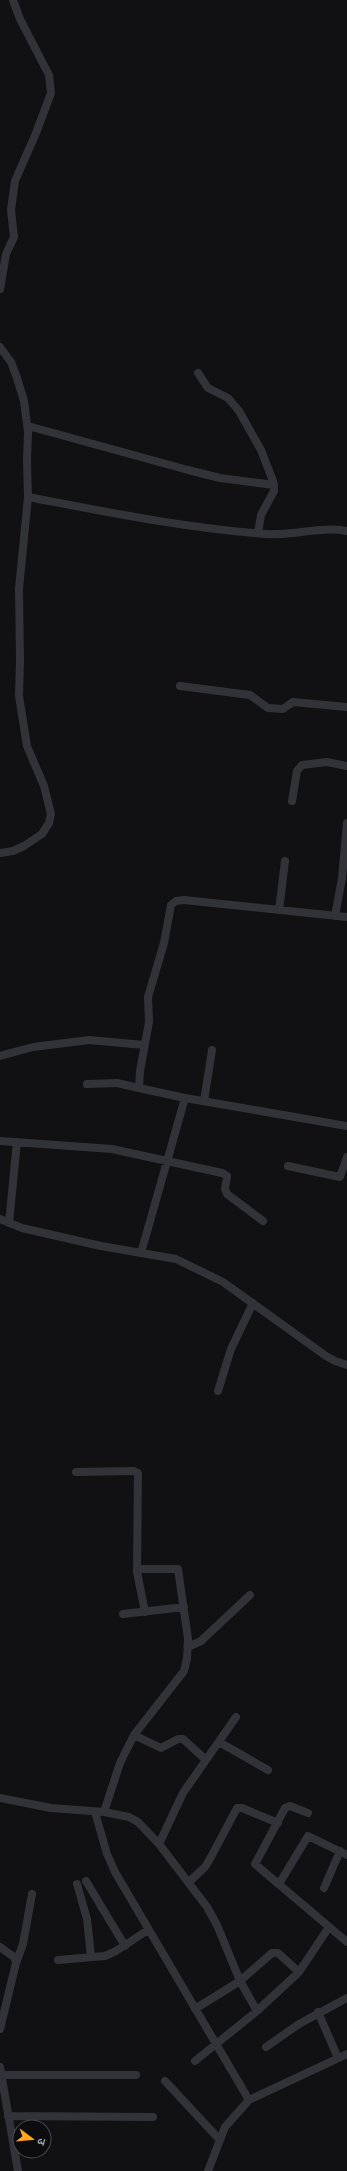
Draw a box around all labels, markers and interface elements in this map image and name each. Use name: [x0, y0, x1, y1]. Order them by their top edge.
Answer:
north arrow: [12, 2119, 52, 2159]
text: उ: [35, 2137, 49, 2147]

